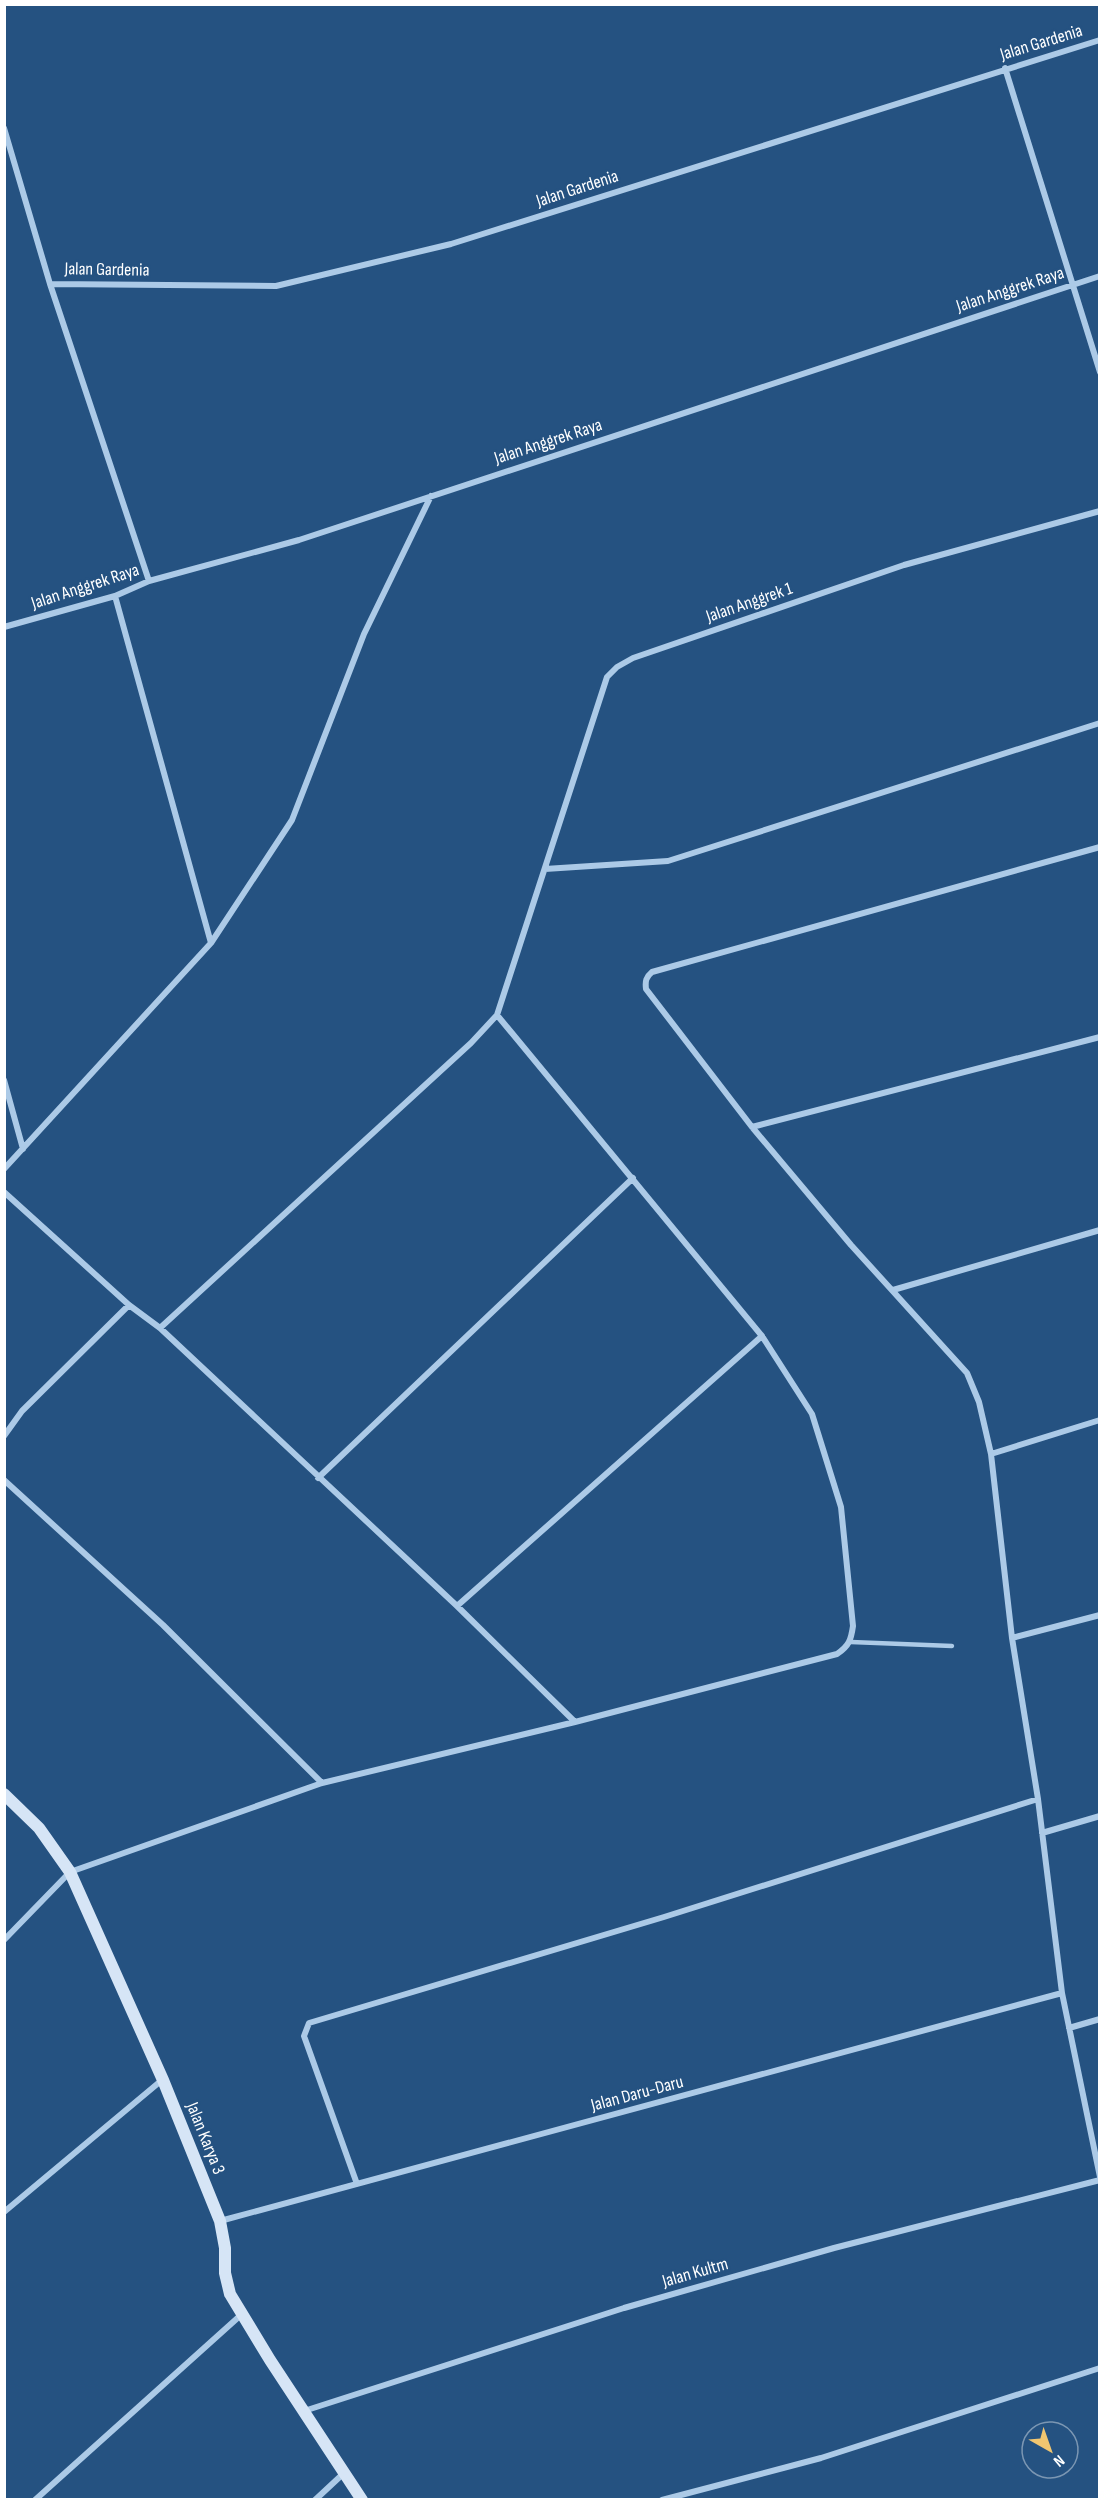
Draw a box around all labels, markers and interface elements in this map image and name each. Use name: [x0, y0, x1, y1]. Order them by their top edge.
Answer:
street label: Jalan Gardenia: [997, 20, 1085, 65]
street label: Jalan Gardenia: [533, 165, 621, 212]
street label: Jalan Gardenia: [63, 258, 150, 281]
street label: Jalan Anggrek Raya: [953, 262, 1067, 317]
street label: Jalan Anggrek Raya: [491, 414, 605, 469]
street label: Jalan Anggrek Raya: [28, 559, 142, 614]
street label: Jalan Anggrek 1: [702, 578, 796, 627]
street label: Jalan Daru-Daru: [588, 2071, 686, 2116]
street label: Jalan Karya 3: [181, 2098, 229, 2177]
street label: Jalan Kultm: [659, 2253, 730, 2292]
north arrow: [1020, 2420, 1080, 2480]
text: N: [1049, 2450, 1068, 2470]

